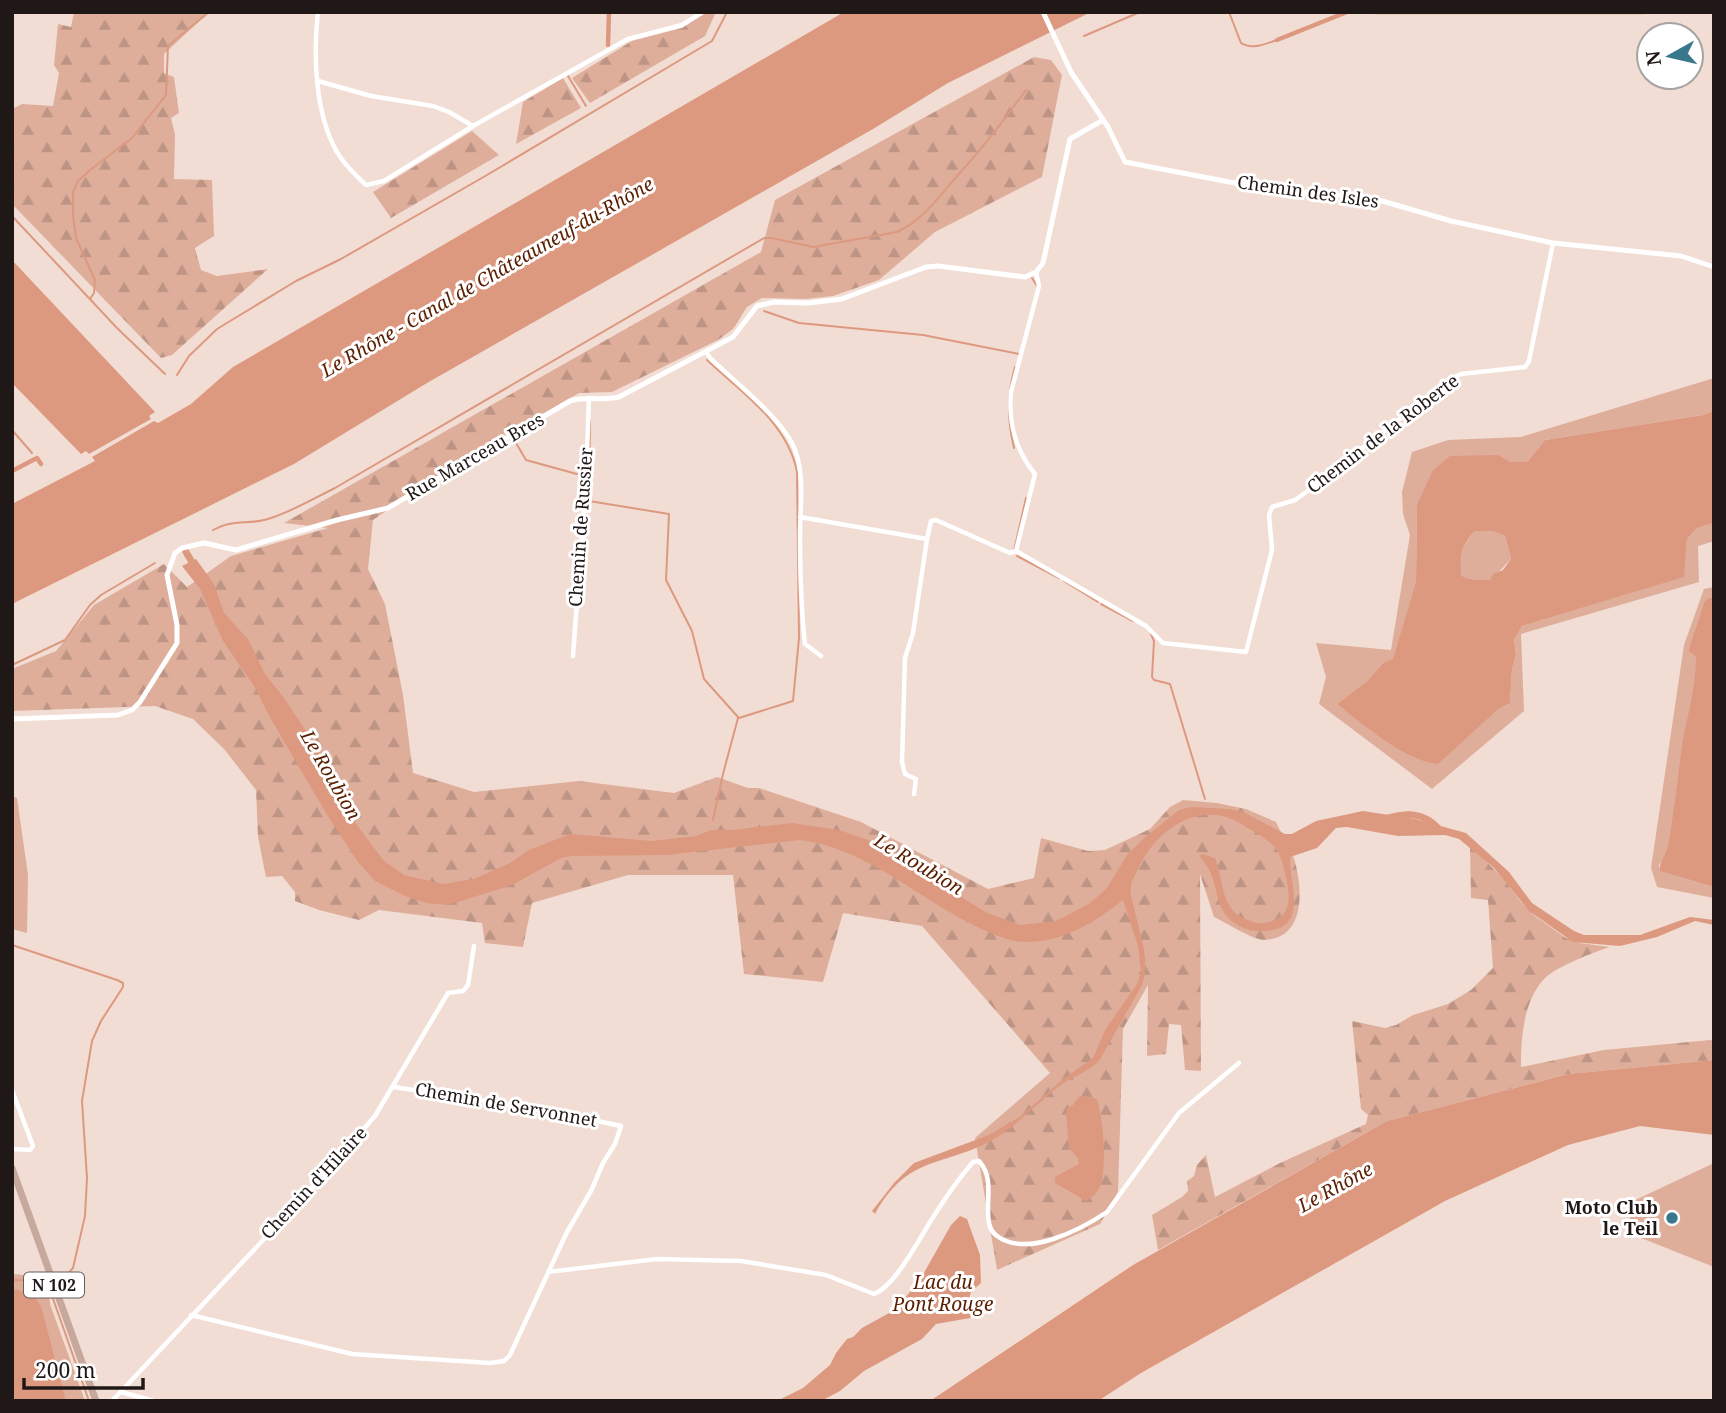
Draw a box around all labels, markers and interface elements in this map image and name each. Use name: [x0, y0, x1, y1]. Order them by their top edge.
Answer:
north arrow: [1635, 21, 1705, 91]
text: N: [1639, 49, 1667, 68]
street label: Chemin des Isles: [1236, 169, 1380, 213]
water label: Le Rhône - Canal de Châteauneuf-du-Rhône: [315, 171, 658, 384]
street label: Chemin de la Roberte: [1302, 368, 1463, 498]
street label: Rue Marceau Bres: [401, 407, 548, 505]
street label: Chemin de Russier: [562, 446, 598, 608]
water label: Le Roubion: [294, 724, 368, 825]
water label: Le Roubion: [869, 827, 969, 901]
street label: Chemin de Servonnet: [413, 1076, 599, 1132]
street label: Chemin d'Hilaire: [255, 1121, 372, 1244]
water label: Le Rhône: [1292, 1156, 1377, 1219]
place label: Moto Club le Teil: [1565, 1195, 1659, 1240]
marker: Moto Club le Teil: [1664, 1210, 1680, 1226]
water label: Lac du Pont Rouge: [892, 1269, 993, 1317]
road number: N 102: [24, 1273, 84, 1298]
scale bar: [24, 1346, 144, 1390]
text: 200 m: [35, 1356, 96, 1384]

